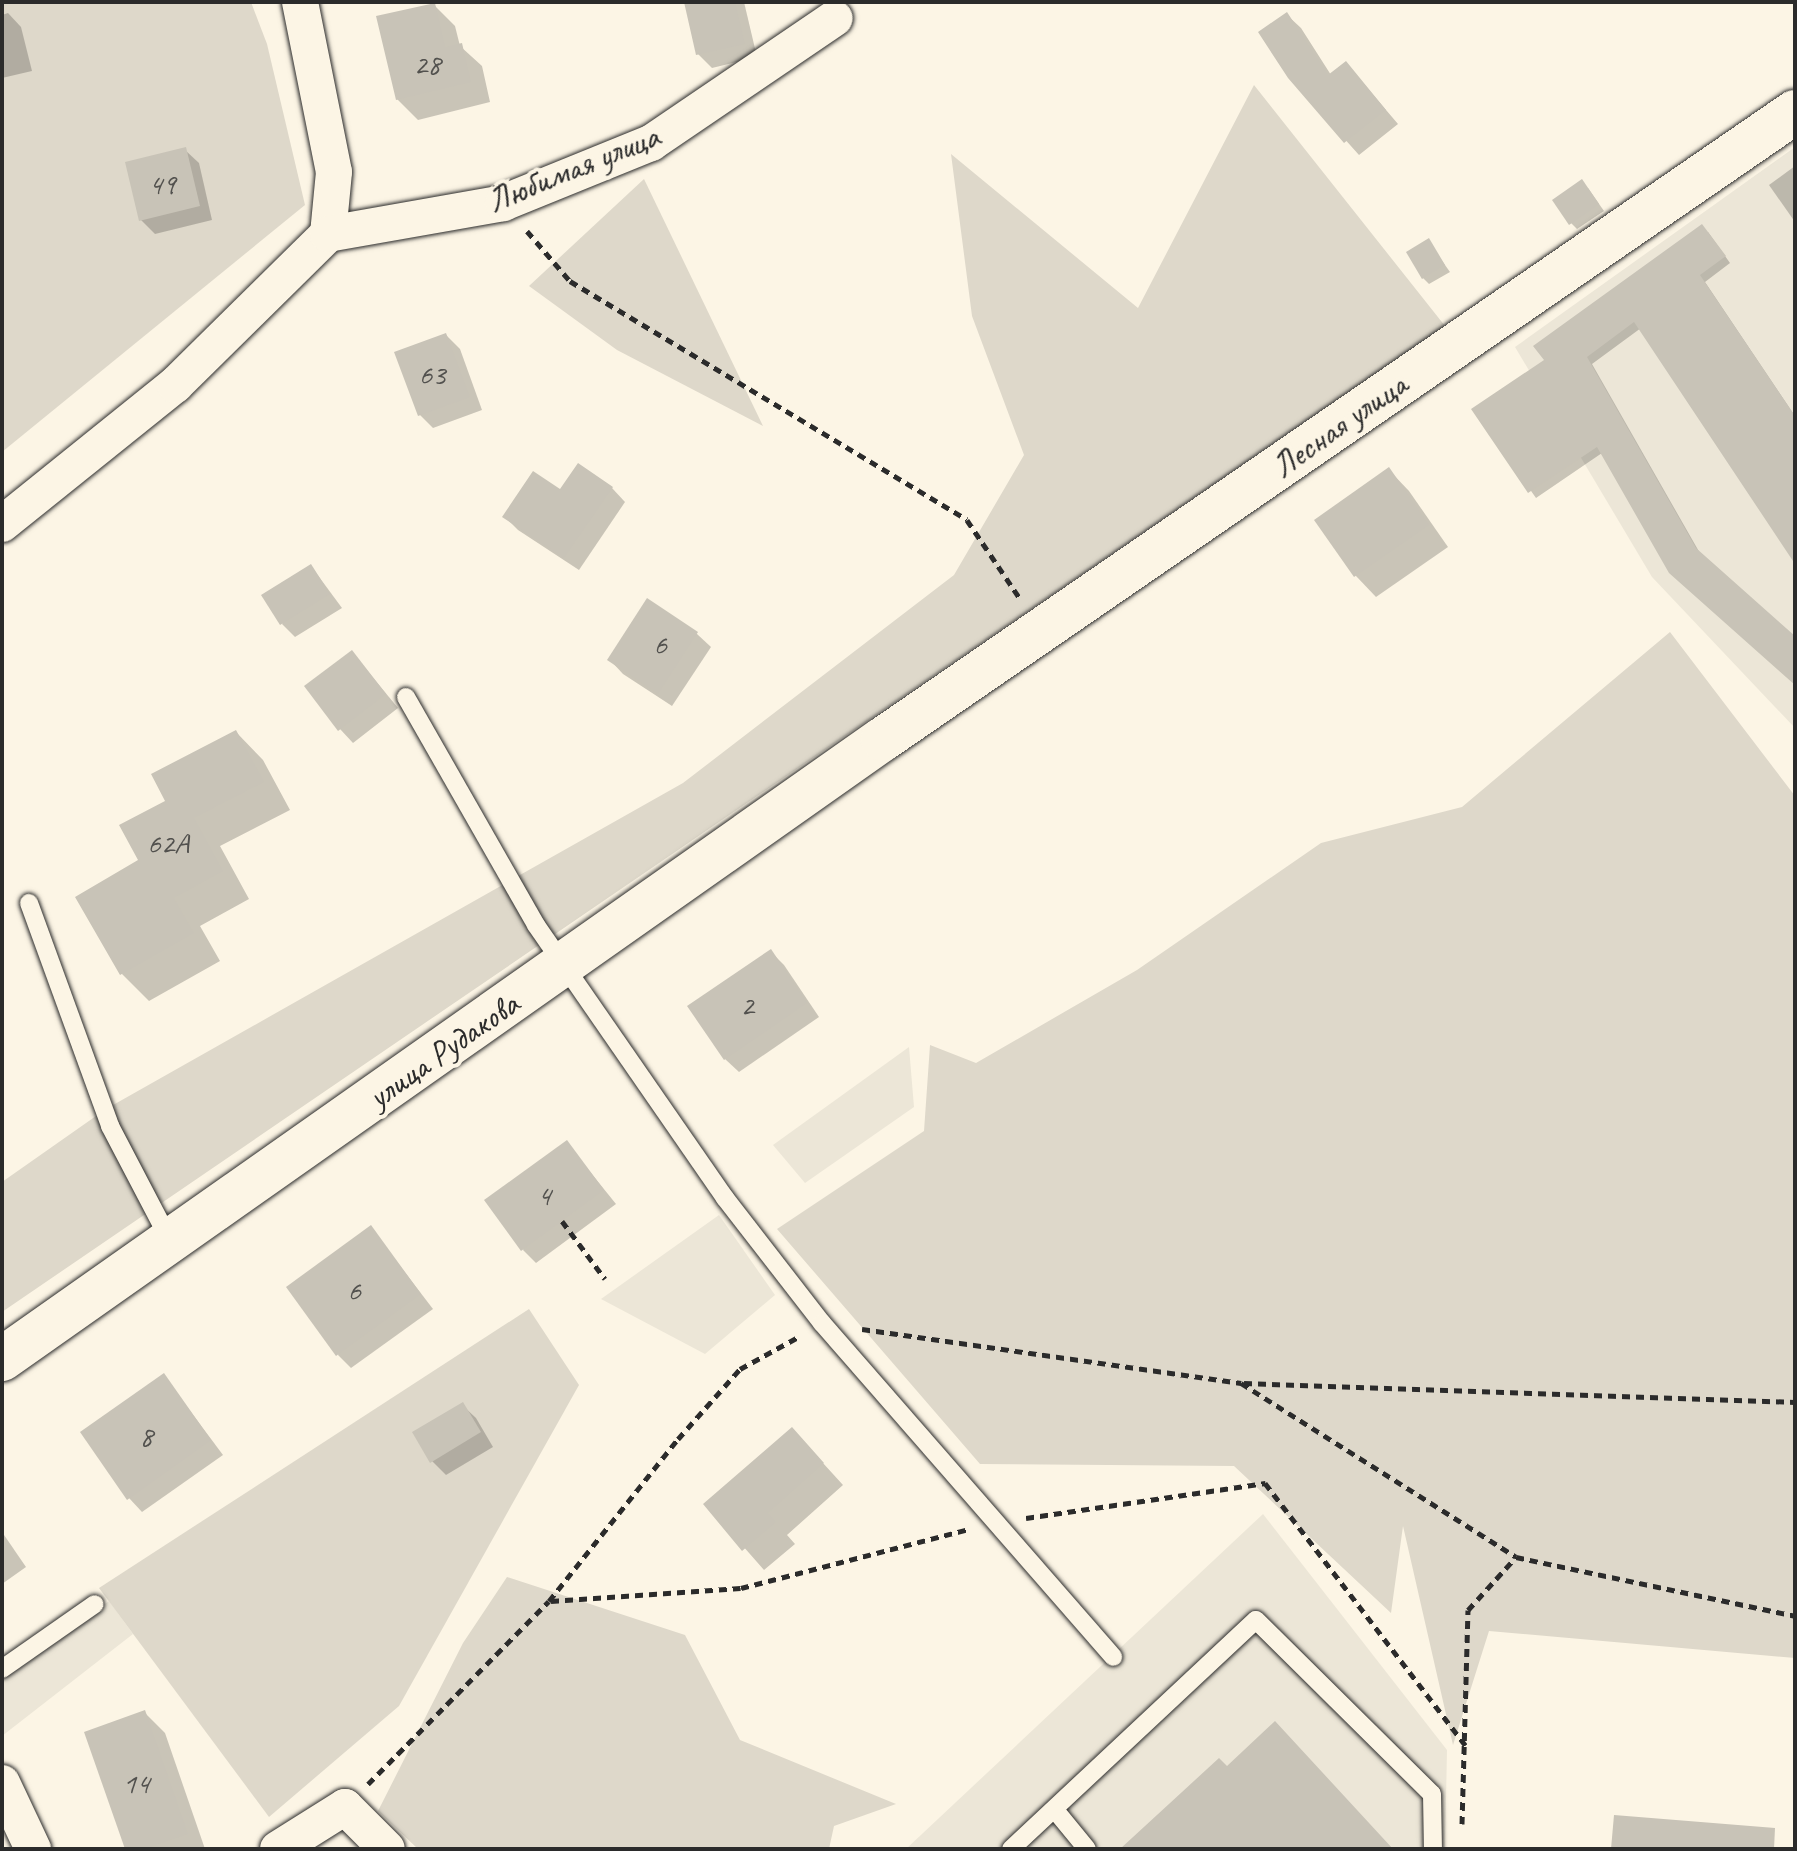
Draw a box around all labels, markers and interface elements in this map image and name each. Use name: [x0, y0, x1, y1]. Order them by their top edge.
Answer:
house number: 28: [414, 46, 440, 82]
street label: Любимая улица: [480, 115, 666, 221]
house number: 49: [149, 166, 175, 202]
house number: 63: [419, 356, 445, 392]
street label: Лесная улица: [1264, 364, 1414, 486]
house number: 6: [653, 626, 667, 662]
house number: 62А: [147, 825, 189, 861]
street label: улица Рудакова: [359, 983, 527, 1117]
house number: 2: [740, 987, 754, 1023]
house number: 4: [537, 1177, 551, 1213]
house number: 6: [347, 1272, 361, 1308]
house number: 8: [139, 1418, 153, 1454]
house number: 14: [123, 1765, 149, 1801]

